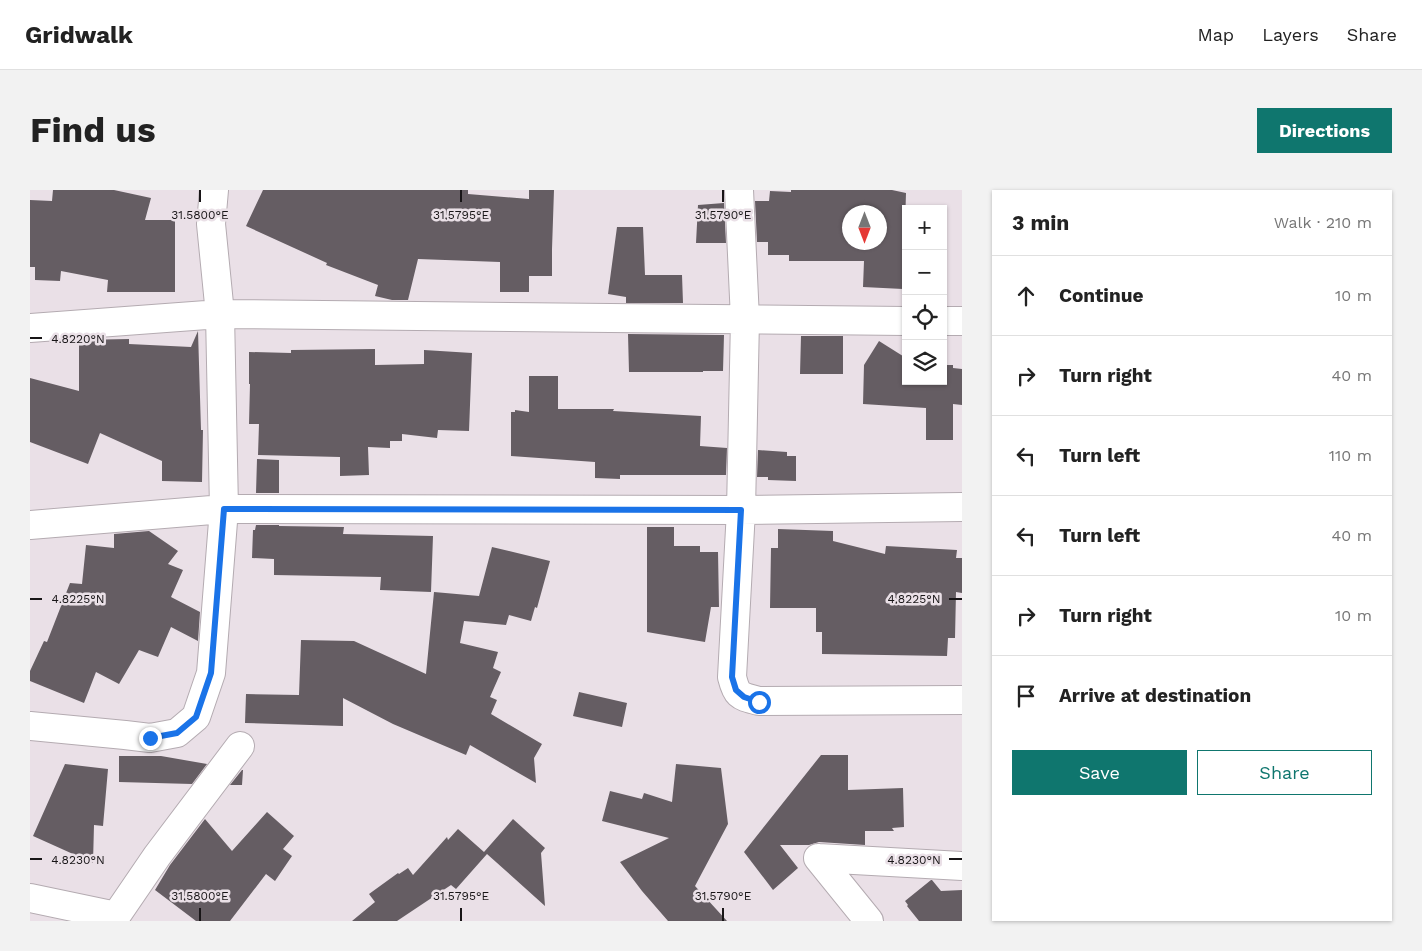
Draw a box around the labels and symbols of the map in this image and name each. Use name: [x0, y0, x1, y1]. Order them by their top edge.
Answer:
north arrow: [842, 205, 887, 250]
text: 31.5800°E: [171, 208, 229, 222]
text: 31.5795°E: [433, 208, 489, 222]
text: 31.5790°E: [695, 208, 752, 222]
text: 4.8220°N: [51, 332, 105, 346]
text: 4.8225°N: [51, 592, 105, 606]
text: 4.8225°N: [887, 592, 941, 606]
route start: [748, 691, 771, 714]
route end: [139, 727, 162, 750]
text: 4.8230°N: [51, 853, 105, 867]
text: 4.8230°N: [887, 853, 941, 867]
text: 31.5800°E: [171, 889, 229, 903]
text: 31.5795°E: [433, 889, 489, 903]
text: 31.5790°E: [695, 889, 752, 903]

